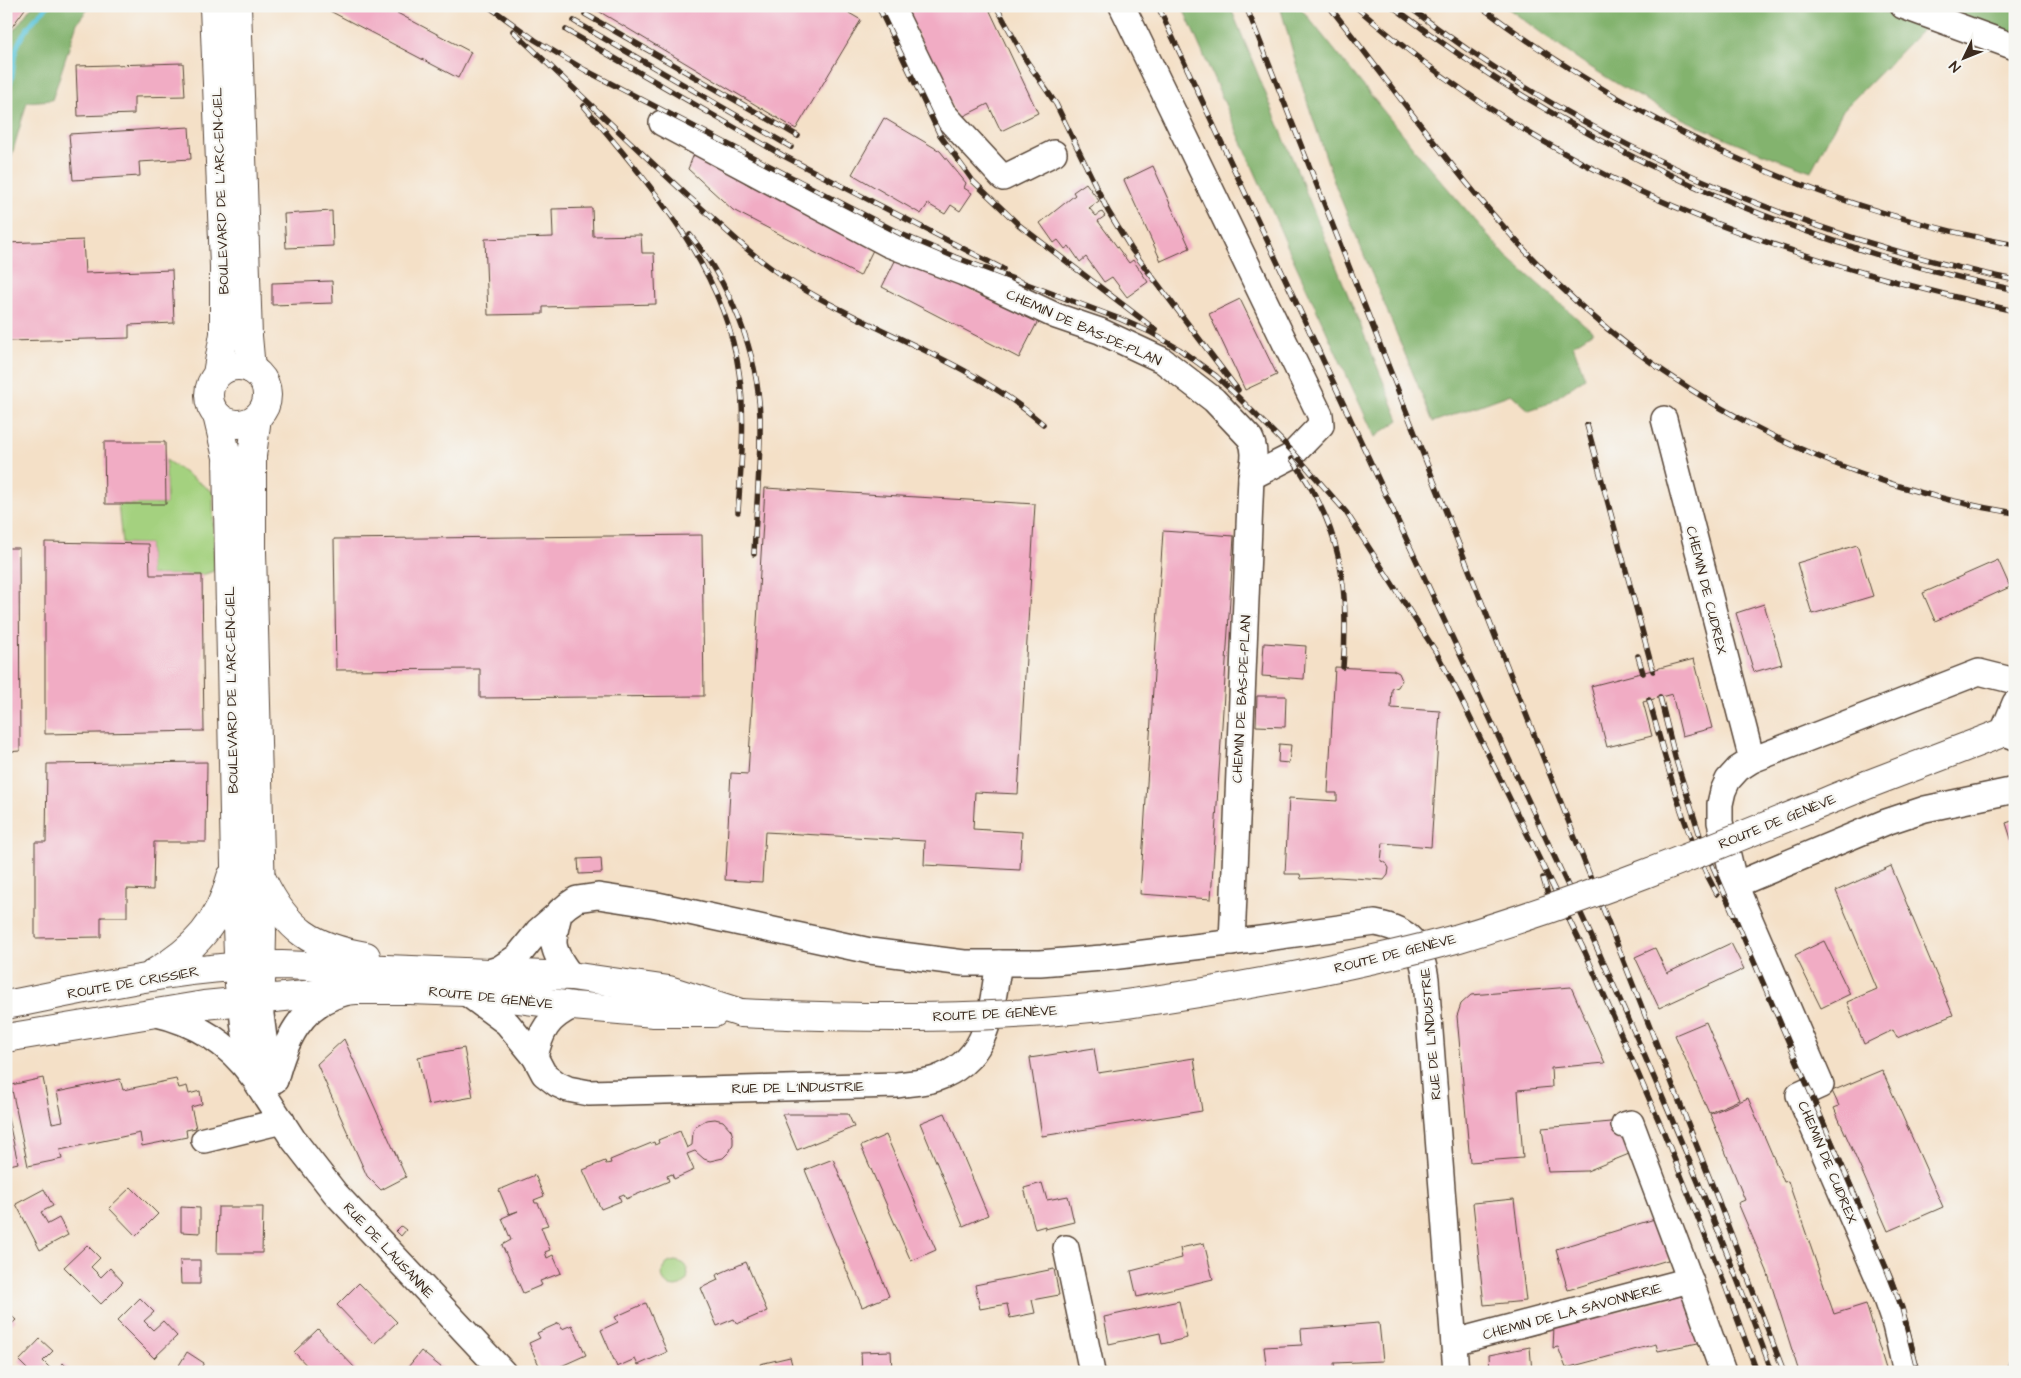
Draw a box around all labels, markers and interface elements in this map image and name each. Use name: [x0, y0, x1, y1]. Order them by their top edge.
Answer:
north arrow: [1938, 32, 1988, 82]
text: N: [1945, 56, 1966, 76]
street label: BOULEVARD DE L'ARC-EN-CIEL: [207, 87, 235, 295]
street label: CHEMIN DE BAS-DE-PLAN: [1003, 285, 1165, 371]
street label: CHEMIN DE CUDREX: [1680, 524, 1732, 657]
street label: BOULEVARD DE L'ARC-EN-CIEL: [220, 586, 244, 794]
street label: CHEMIN DE BAS-DE-PLAN: [1228, 614, 1256, 783]
street label: ROUTE DE GENÈVE: [1716, 789, 1840, 855]
street label: ROUTE DE GENÈVE: [1332, 929, 1459, 979]
street label: ROUTE DE CRISSIER: [66, 962, 201, 1004]
street label: RUE DE L'INDUSTRIE: [1415, 966, 1447, 1101]
street label: ROUTE DE GENÈVE: [428, 982, 555, 1015]
street label: ROUTE DE GENÈVE: [932, 1001, 1059, 1027]
street label: RUE DE L'INDUSTRIE: [732, 1077, 865, 1099]
street label: CHEMIN DE CUDREX: [1792, 1098, 1862, 1227]
street label: RUE DE LAUSANNE: [338, 1198, 439, 1304]
street label: CHEMIN DE LA SAVONNERIE: [1481, 1278, 1665, 1345]

